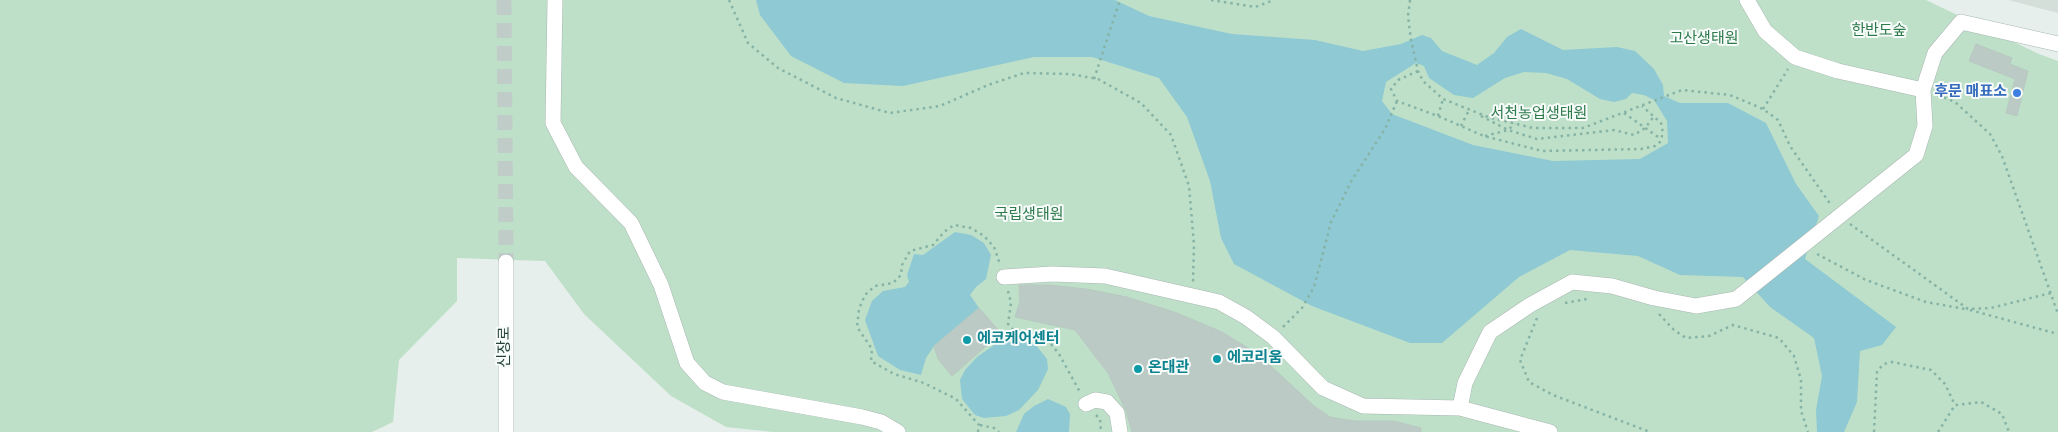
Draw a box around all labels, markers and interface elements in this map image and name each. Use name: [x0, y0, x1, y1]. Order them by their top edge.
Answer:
park label: 한반도숲: [1851, 23, 1907, 41]
park label: 고산생태원: [1670, 31, 1738, 49]
place label: 후문 매표소: [1934, 84, 2007, 102]
marker: 후문 매표소: [2011, 87, 2023, 99]
park label: 서천농업생태원: [1491, 106, 1587, 124]
park label: 국립생태원: [995, 207, 1063, 225]
street label: 신장로: [497, 326, 515, 368]
place label: 에코케어센터: [977, 331, 1060, 349]
marker: 에코케어센터: [961, 334, 973, 346]
place label: 에코리움: [1227, 350, 1282, 368]
marker: 에코리움: [1211, 353, 1223, 365]
place label: 온대관: [1148, 360, 1189, 378]
marker: 온대관: [1132, 363, 1144, 375]

